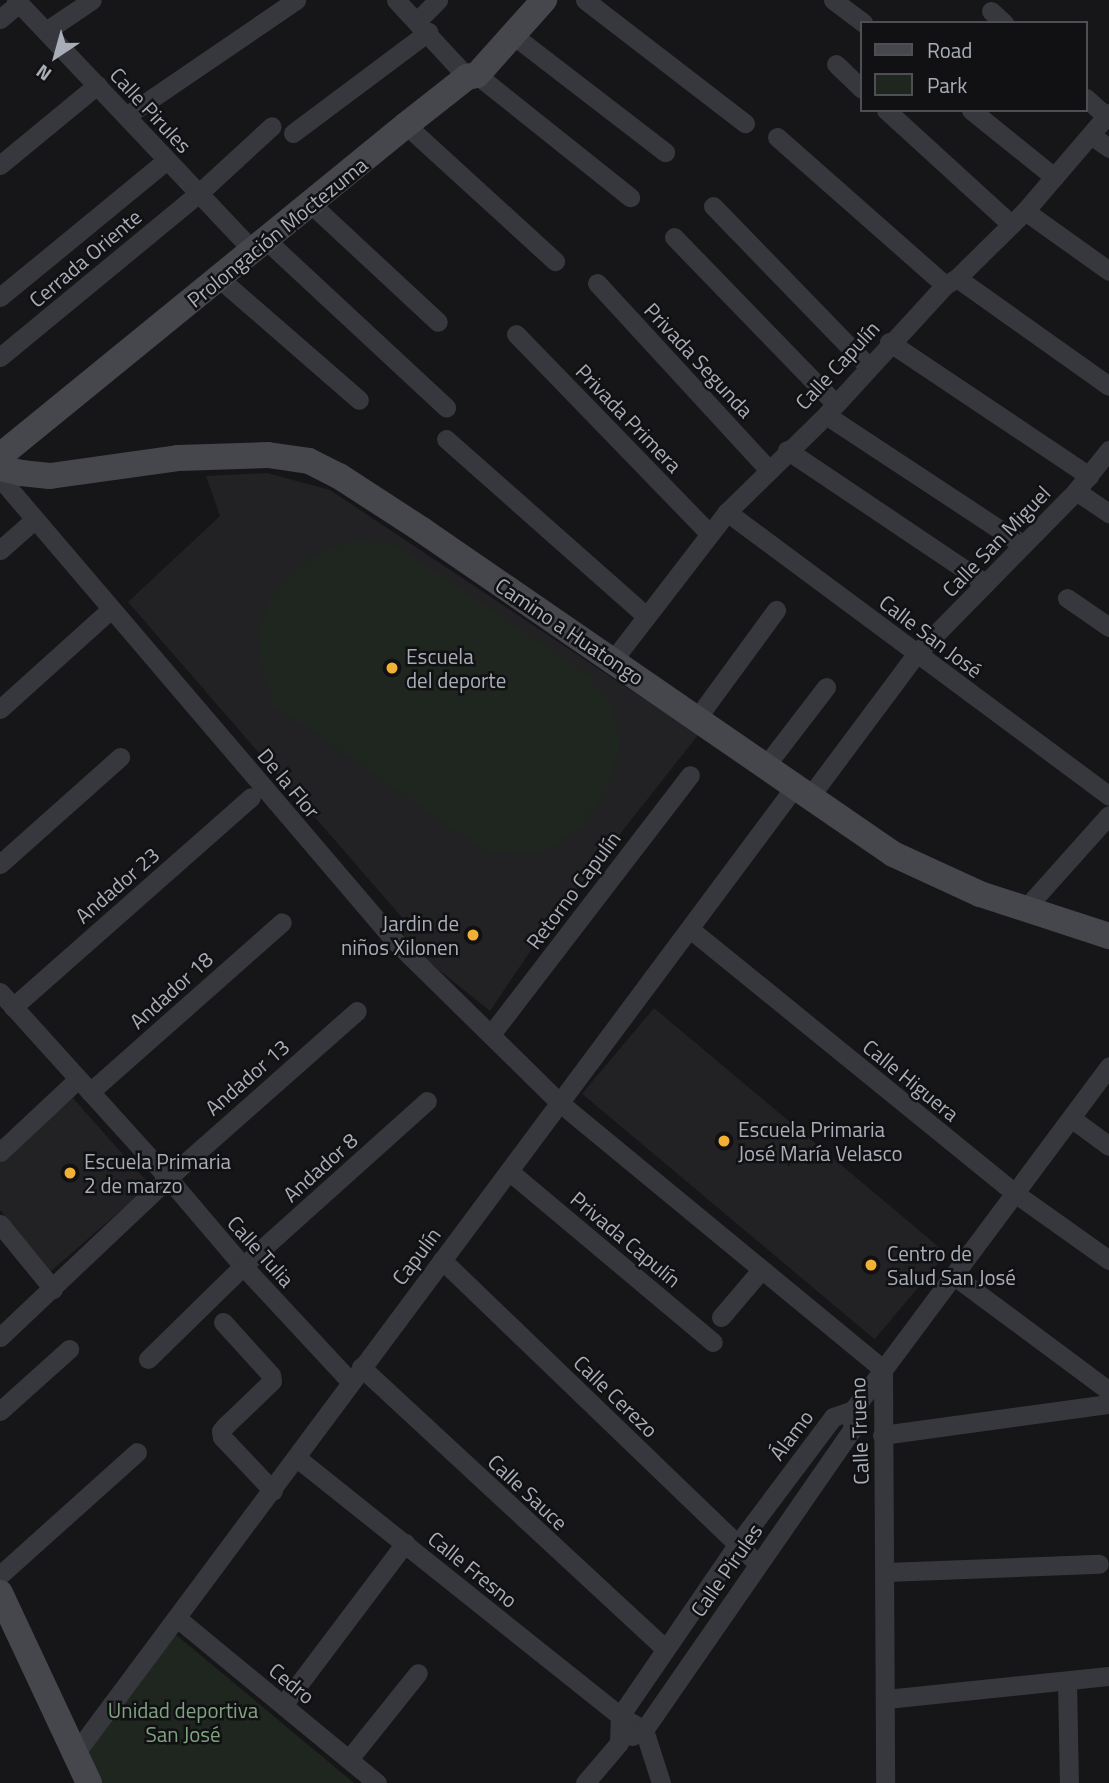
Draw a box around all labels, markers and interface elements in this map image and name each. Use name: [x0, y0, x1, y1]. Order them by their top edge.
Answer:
north arrow: [21, 21, 91, 91]
legend: [860, 21, 1088, 112]
text: Road: [927, 34, 972, 66]
text: N: [30, 58, 57, 89]
street label: Calle Pirules: [105, 62, 197, 158]
text: Park: [927, 69, 967, 101]
street label: Prolongación Moctezuma: [182, 152, 372, 312]
street label: Cerrada Oriente: [24, 204, 146, 312]
street label: Privada Segunda: [639, 297, 759, 423]
street label: Calle Capulín: [790, 316, 884, 414]
street label: Privada Primera: [571, 358, 687, 478]
street label: Calle San Miguel: [937, 480, 1055, 602]
street label: Camino a Huatongo: [491, 572, 649, 690]
street label: Calle San José: [875, 589, 987, 683]
place label: Escuela del deporte: [406, 643, 506, 693]
marker: Escuela del deporte: [384, 660, 400, 676]
street label: De la Flor: [253, 743, 325, 823]
street label: Retorno Capulín: [521, 826, 625, 954]
street label: Andador 23: [70, 842, 164, 928]
place label: Jardin de niños Xilonen: [341, 910, 459, 960]
marker: Jardin de niños Xilonen: [465, 927, 481, 943]
street label: Andador 18: [124, 946, 218, 1034]
street label: Andador 13: [200, 1034, 294, 1120]
street label: Calle Higuera: [858, 1034, 964, 1126]
place label: Escuela Primaria José María Velasco: [738, 1116, 903, 1166]
street label: Andador 8: [278, 1127, 362, 1207]
marker: Escuela Primaria José María Velasco: [716, 1133, 732, 1149]
place label: Escuela Primaria 2 de marzo: [84, 1148, 231, 1198]
marker: Escuela Primaria 2 de marzo: [62, 1165, 78, 1181]
street label: Privada Capulín: [566, 1186, 686, 1292]
street label: Calle Tulia: [222, 1210, 300, 1292]
street label: Capulín: [386, 1223, 446, 1289]
place label: Centro de Salud San José: [887, 1240, 1016, 1290]
marker: Centro de Salud San José: [861, 1255, 881, 1275]
street label: Calle Cerezo: [569, 1350, 663, 1442]
street label: Calle Trueno: [845, 1377, 873, 1485]
street label: Álamo: [764, 1405, 818, 1465]
street label: Calle Sauce: [483, 1449, 573, 1535]
street label: Calle Pirules: [685, 1519, 767, 1621]
street label: Calle Fresno: [423, 1525, 523, 1613]
street label: Cedro: [264, 1657, 320, 1709]
park label: Unidad deportiva San José: [108, 1697, 258, 1747]

